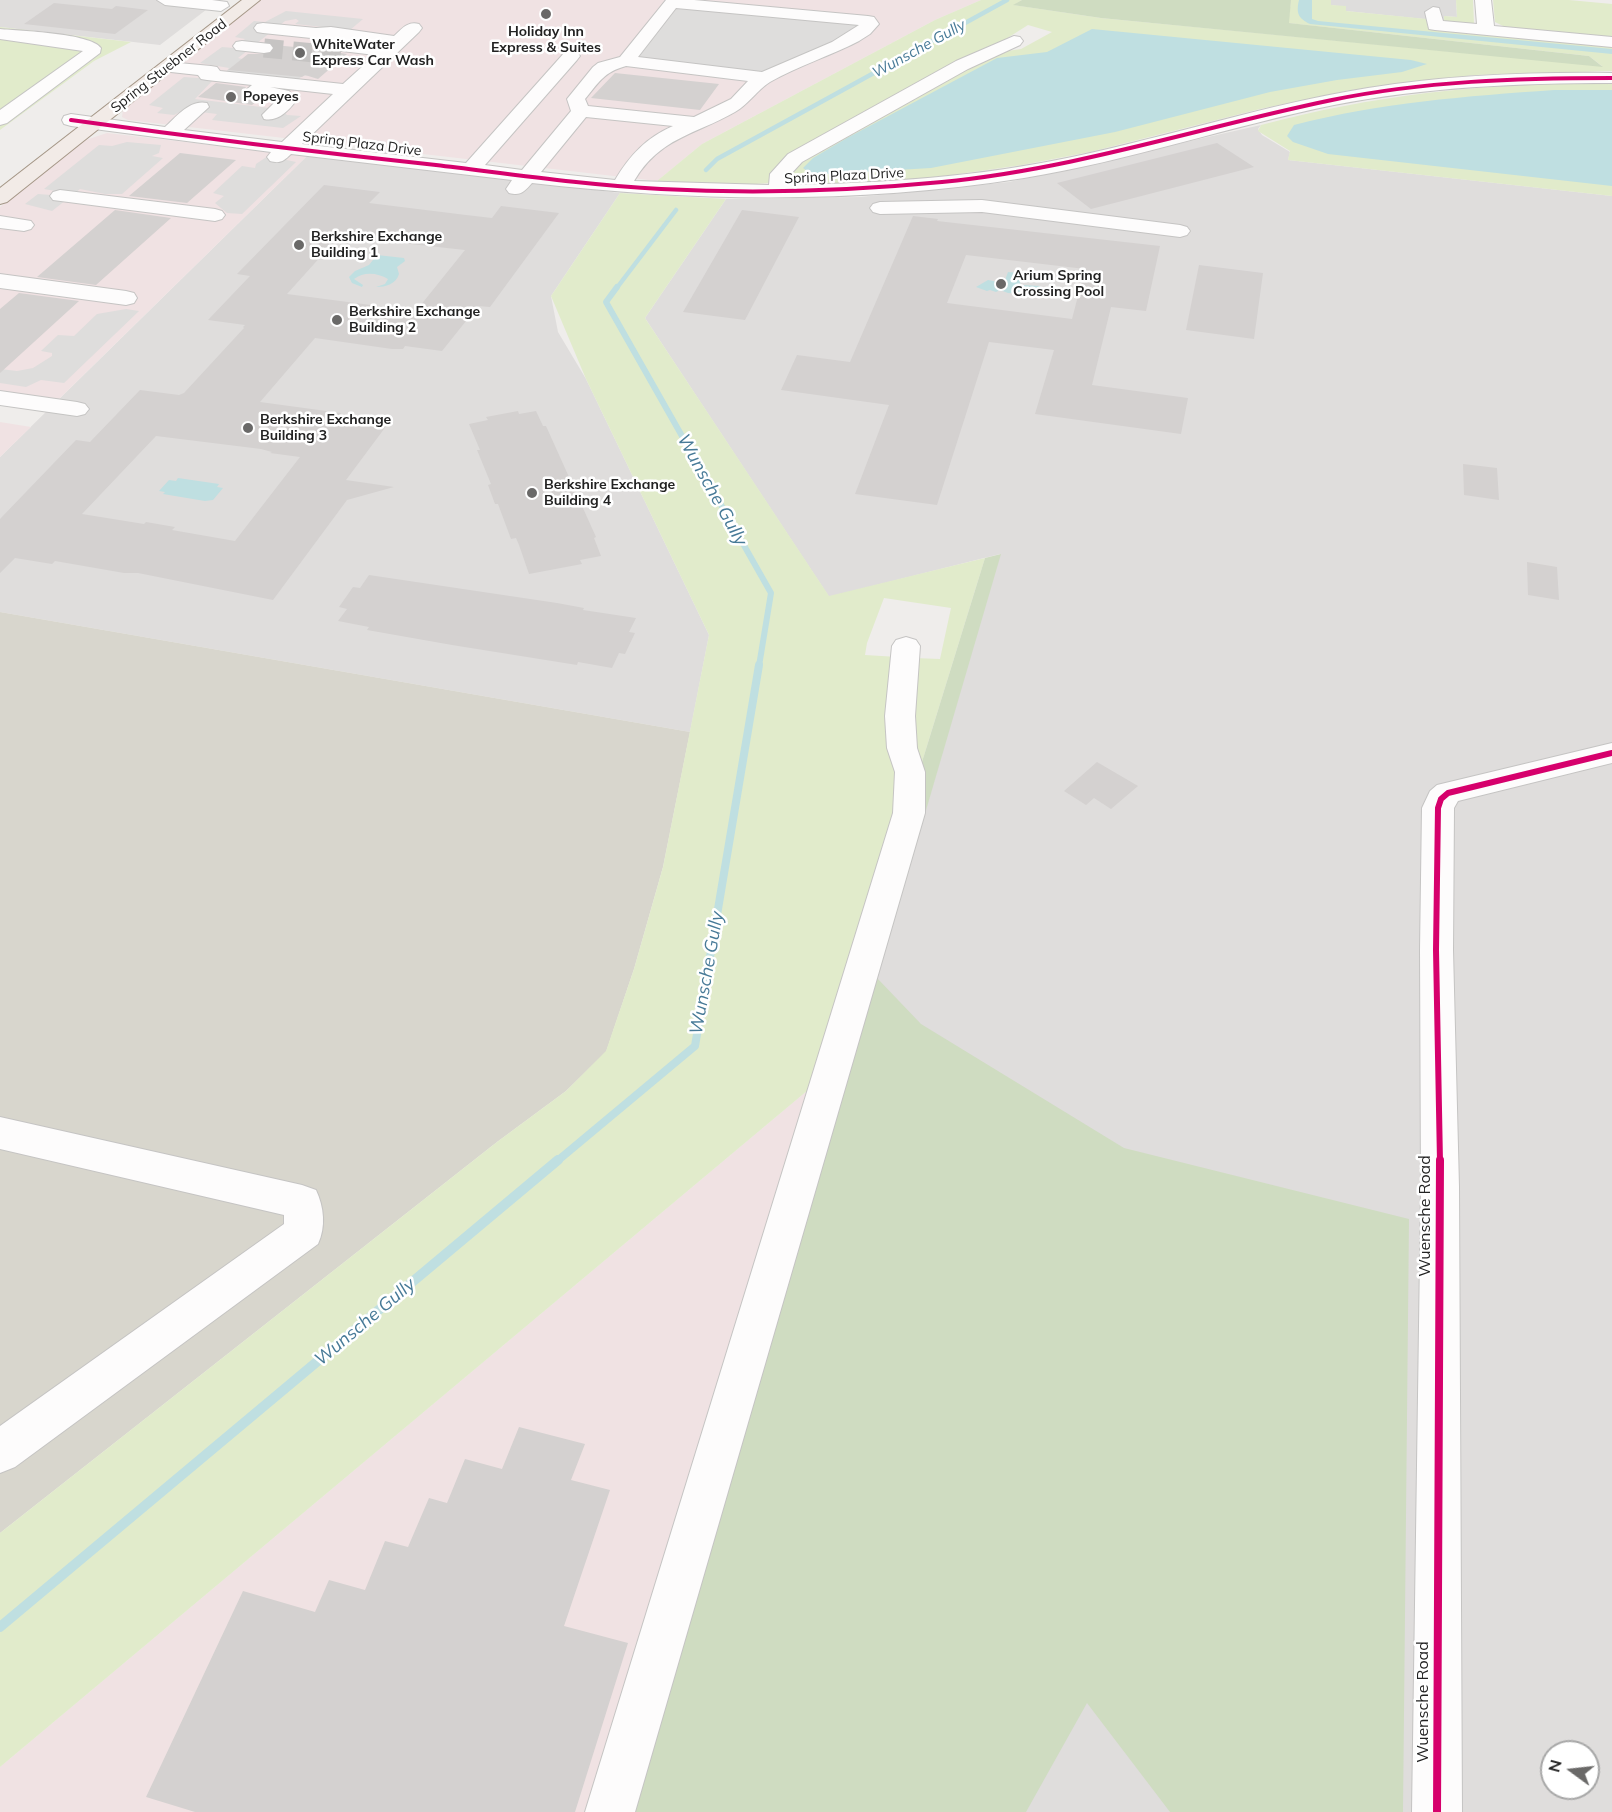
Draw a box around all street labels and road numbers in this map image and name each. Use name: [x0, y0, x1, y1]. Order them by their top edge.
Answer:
street label: Spring Stuebner Road: [108, 16, 230, 116]
street label: Spring Plaza Drive: [302, 128, 422, 160]
street label: Spring Plaza Drive: [784, 164, 904, 188]
street label: Wuensche Road: [1415, 1155, 1435, 1277]
street label: Wuensche Road: [1413, 1641, 1433, 1763]

